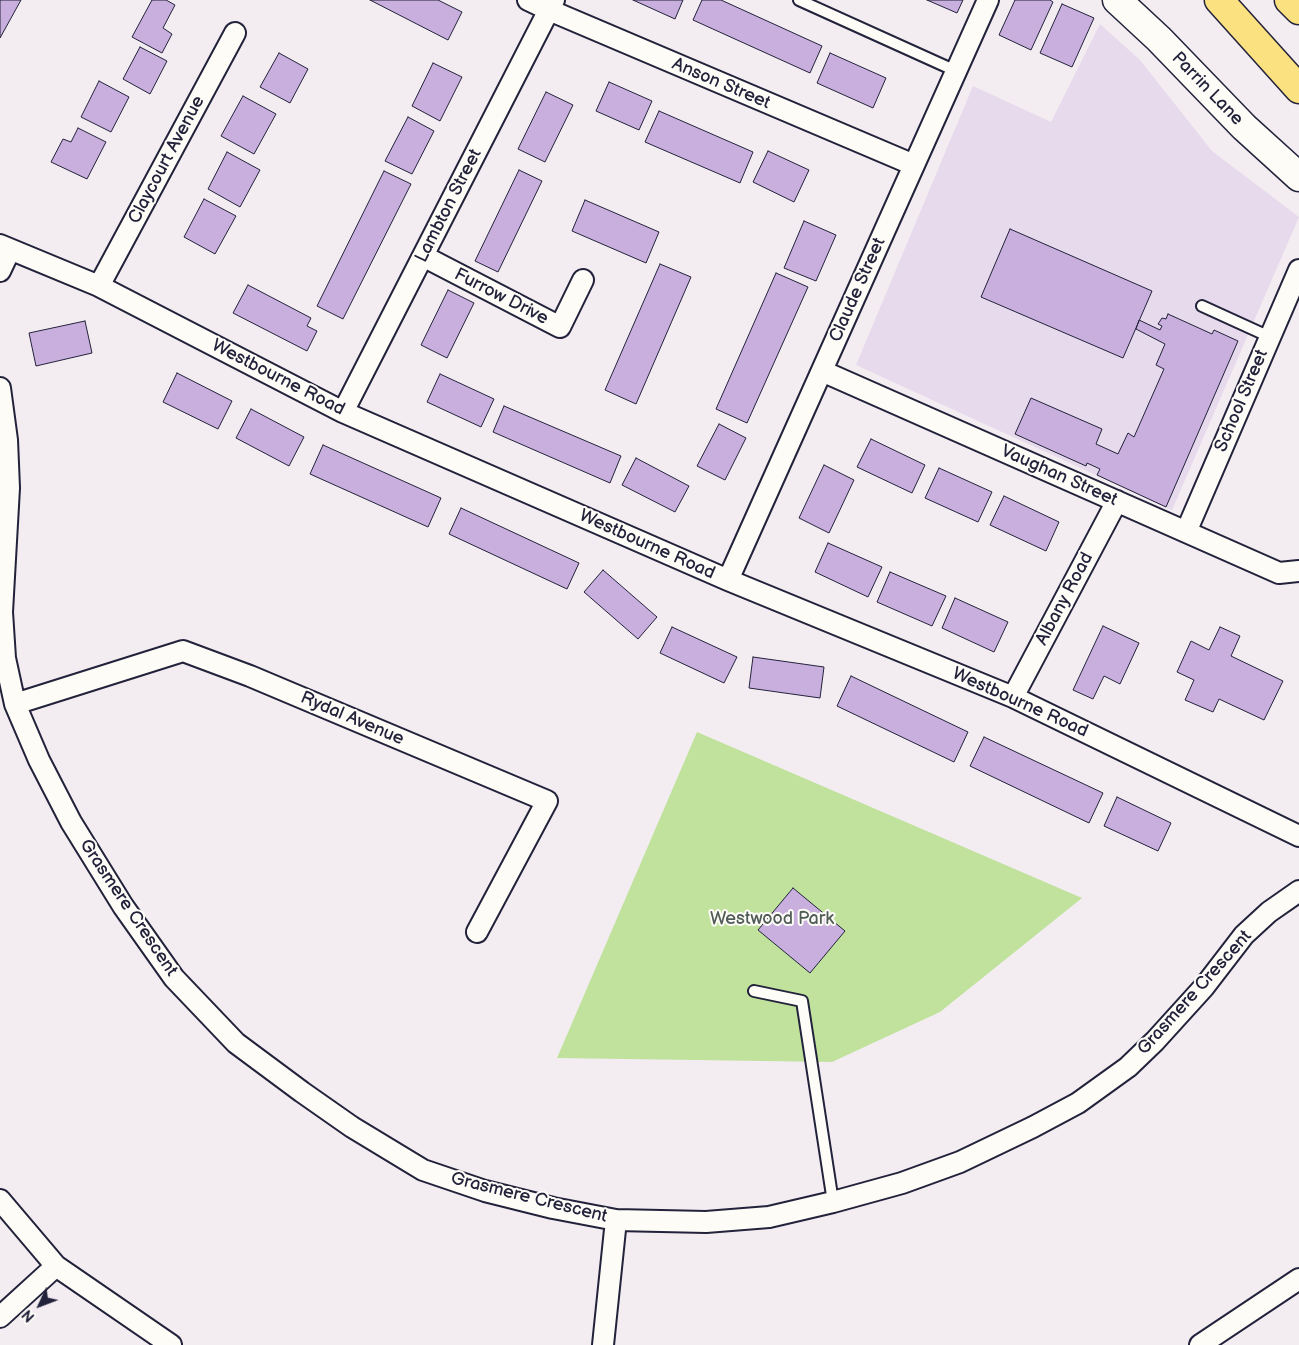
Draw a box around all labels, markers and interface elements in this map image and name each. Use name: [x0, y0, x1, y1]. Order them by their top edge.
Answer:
street label: Parrin Lane: [1167, 48, 1247, 130]
street label: Anson Street: [669, 54, 773, 114]
street label: Claycourt Avenue: [124, 92, 210, 228]
street label: Lambton Street: [411, 146, 487, 266]
street label: Claude Street: [825, 234, 891, 346]
street label: Furrow Drive: [450, 264, 552, 330]
street label: Westbourne Road: [208, 335, 348, 421]
street label: School Street: [1211, 347, 1273, 455]
street label: Vaughan Street: [998, 441, 1120, 511]
street label: Westbourne Road: [576, 505, 718, 585]
street label: Albany Road: [1032, 549, 1098, 649]
street label: Westbourne Road: [949, 663, 1091, 743]
street label: Rydal Avenue: [297, 687, 407, 751]
street label: Grasmere Crescent: [74, 835, 182, 981]
park label: Westwood Park: [710, 908, 834, 930]
street label: Grasmere Crescent: [1133, 926, 1257, 1060]
street label: Grasmere Crescent: [449, 1168, 609, 1228]
north arrow: [15, 1280, 65, 1330]
text: N: [19, 1306, 38, 1325]

